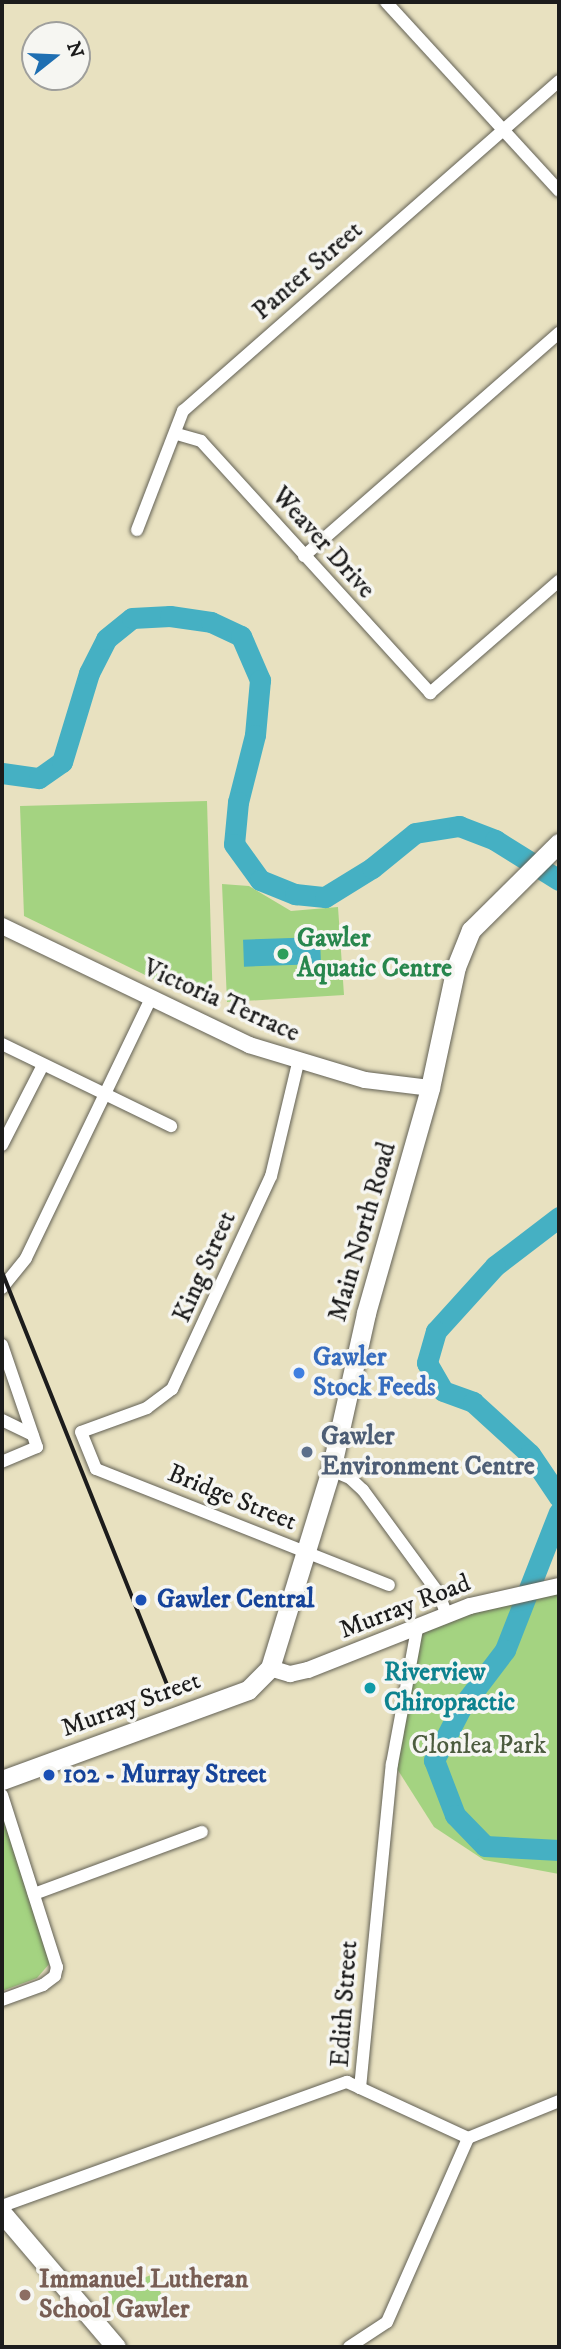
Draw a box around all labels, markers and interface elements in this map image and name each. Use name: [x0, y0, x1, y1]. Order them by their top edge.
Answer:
north arrow: [21, 21, 91, 91]
text: N: [61, 39, 88, 61]
street label: Panter Street: [247, 215, 369, 327]
street label: Weaver Drive: [265, 481, 381, 605]
place label: Gawler Aquatic Centre: [297, 923, 452, 984]
marker: Gawler Aquatic Centre: [275, 946, 291, 962]
street label: Victoria Terrace: [138, 953, 304, 1049]
street label: Main North Road: [322, 1139, 404, 1325]
street label: King Street: [167, 1207, 243, 1327]
place label: Gawler Stock Feeds: [313, 1342, 436, 1404]
marker: Gawler Stock Feeds: [291, 1365, 307, 1381]
place label: Gawler Environment Centre: [321, 1421, 535, 1482]
marker: Gawler Environment Centre: [299, 1444, 315, 1460]
street label: Bridge Street: [163, 1458, 301, 1538]
street label: Murray Road: [335, 1568, 475, 1646]
place label: Gawler Central: [157, 1584, 314, 1616]
marker: Gawler Central: [131, 1590, 151, 1610]
place label: Riverview Chiropractic: [384, 1657, 515, 1718]
street label: Murray Street: [57, 1665, 205, 1745]
marker: Riverview Chiropractic: [362, 1680, 378, 1696]
park label: Clonlea Park: [412, 1730, 546, 1762]
place label: 102 - Murray Street: [63, 1759, 267, 1791]
marker: 102 - Murray Street: [41, 1767, 57, 1783]
street label: Edith Street: [325, 1940, 365, 2068]
place label: Immanuel Lutheran School Gawler: [39, 2264, 248, 2326]
marker: Immanuel Lutheran School Gawler: [17, 2287, 33, 2303]

